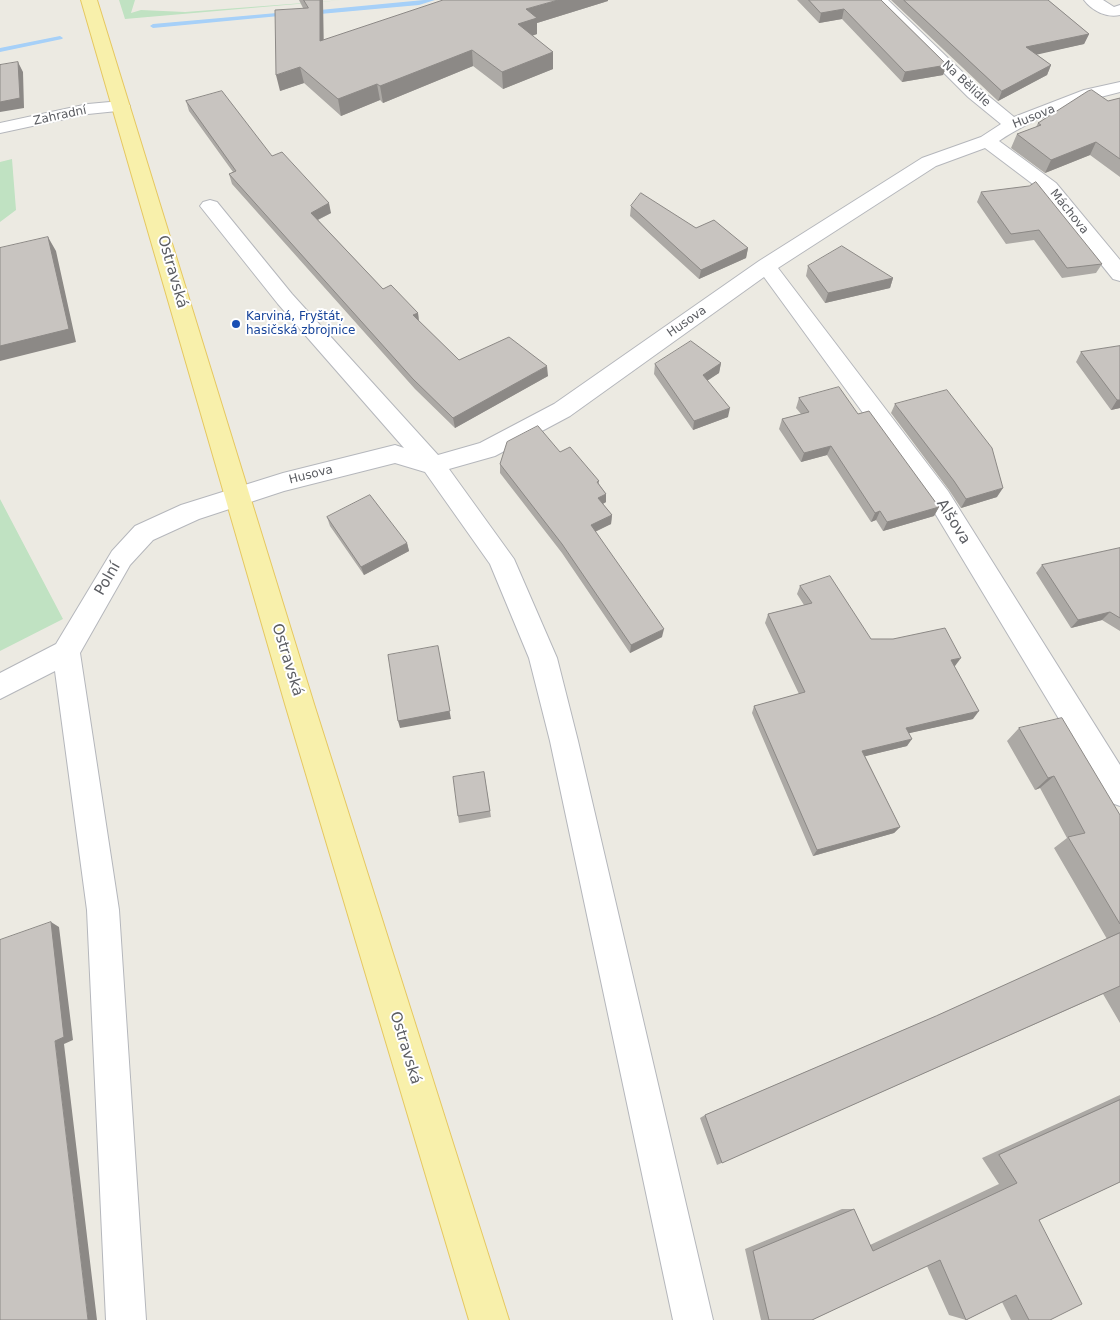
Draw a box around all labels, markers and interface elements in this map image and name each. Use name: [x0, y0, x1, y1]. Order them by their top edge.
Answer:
street label: Na Bělidle: [939, 58, 993, 110]
street label: Husova: [1011, 102, 1057, 132]
street label: Zahradní: [32, 103, 88, 129]
street label: Máchova: [1047, 187, 1091, 237]
street label: Ostravská: [153, 233, 191, 311]
street label: Husova: [665, 303, 709, 341]
place label: Karviná, Fryštát, hasičská zbrojnice: [246, 310, 355, 338]
marker: Karviná, Fryštát, hasičská zbrojnice: [230, 318, 242, 330]
street label: Husova: [288, 463, 334, 487]
street label: Alšova: [932, 496, 974, 548]
street label: Polní: [91, 559, 125, 599]
street label: Ostravská: [267, 621, 307, 699]
street label: Ostravská: [385, 1009, 425, 1087]

